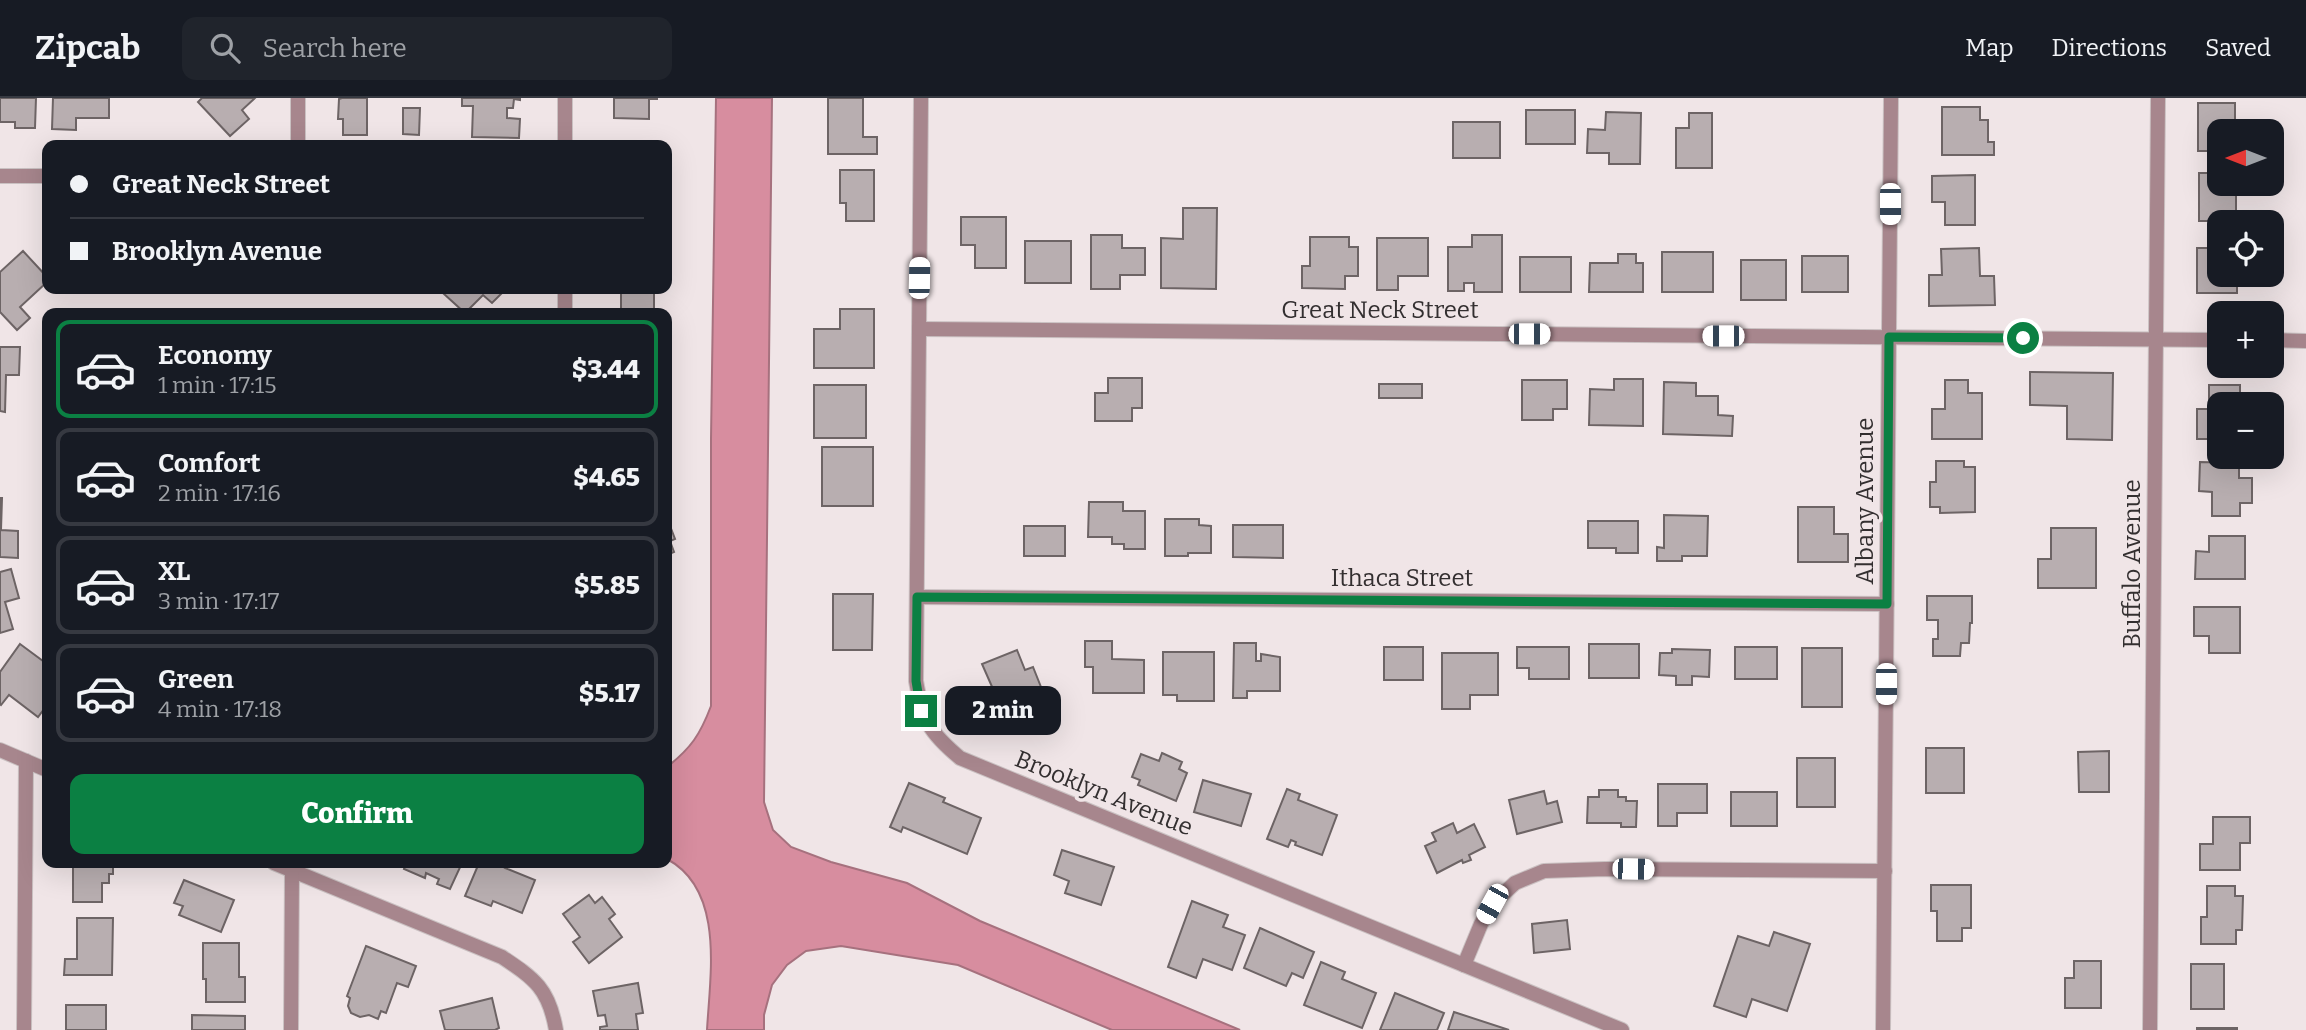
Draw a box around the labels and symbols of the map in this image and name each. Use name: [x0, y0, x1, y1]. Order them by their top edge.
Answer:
north arrow: [2207, 119, 2284, 196]
car: [1880, 183, 1901, 225]
car: [909, 257, 930, 299]
street label: Great Neck Street: [1281, 296, 1479, 324]
route start: [2007, 322, 2039, 354]
car: [1509, 324, 1551, 345]
car: [1703, 326, 1745, 347]
street label: Albany Avenue: [1851, 418, 1879, 584]
street label: Buffalo Avenue: [2118, 479, 2146, 649]
street label: Ithaca Street: [1331, 564, 1474, 592]
car: [1876, 663, 1897, 705]
callout: 2 min: [946, 686, 1061, 736]
route end: [905, 695, 937, 727]
street label: Brooklyn Avenue: [1011, 745, 1197, 841]
car: [1612, 858, 1655, 880]
car: [1473, 881, 1512, 927]

